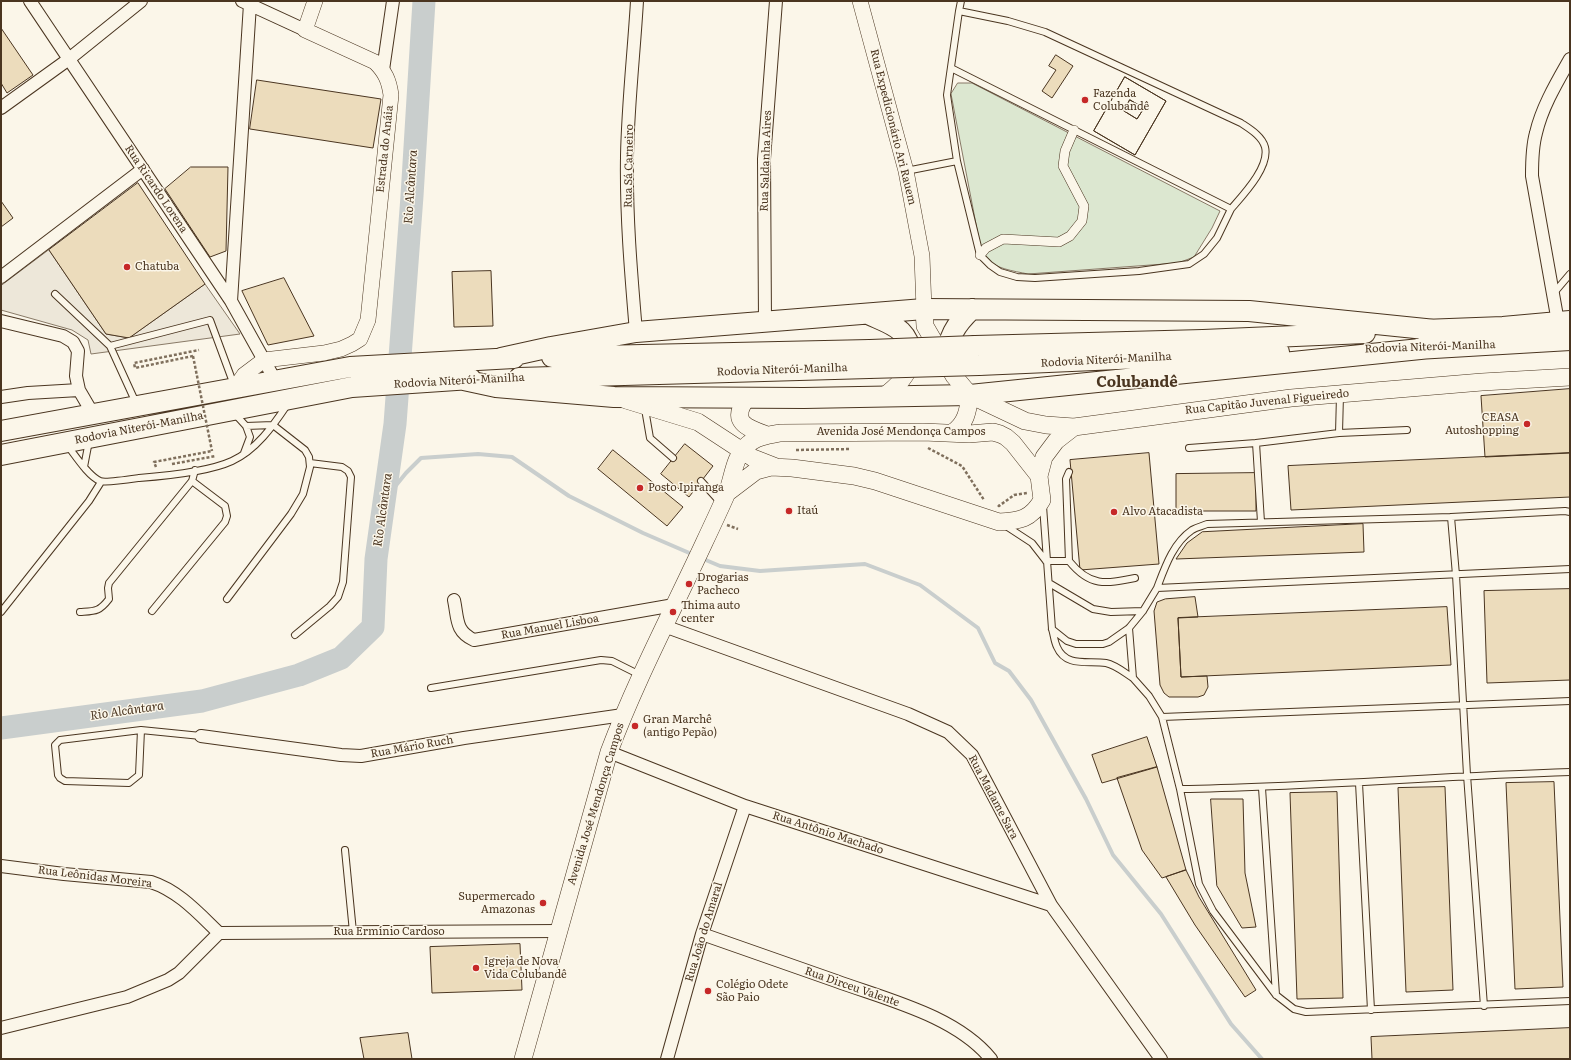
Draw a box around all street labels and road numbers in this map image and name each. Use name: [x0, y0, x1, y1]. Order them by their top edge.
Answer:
street label: Rua Expedicionário Ari Rauem: [867, 48, 919, 206]
street label: Estrada do Anáia: [374, 105, 396, 193]
street label: Rua Saldanha Aires: [758, 110, 774, 212]
street label: Rua Sá Carneiro: [622, 124, 636, 208]
street label: Rua Ricardo Lorena: [122, 143, 190, 235]
street label: Rodovia Niterói-Manilha: [1364, 338, 1496, 356]
street label: Rodovia Niterói-Manilha: [1040, 350, 1172, 370]
street label: Rodovia Niterói-Manilha: [716, 361, 848, 379]
street label: Rodovia Niterói-Manilha: [393, 371, 525, 391]
street label: Rua Capitão Juvenal Figueiredo: [1184, 387, 1350, 417]
street label: Rodovia Niterói-Manilha: [73, 409, 205, 447]
street label: Avenida José Mendonça Campos: [816, 425, 986, 439]
street label: Rua Manuel Lisboa: [500, 612, 600, 642]
street label: Avenida José Mendonça Campos: [565, 721, 627, 887]
street label: Rua Mário Ruch: [370, 733, 454, 761]
street label: Rua Madame Sara: [965, 753, 1021, 841]
street label: Rua Antônio Machado: [771, 809, 885, 857]
street label: Rua Leônidas Moreira: [37, 863, 153, 891]
street label: Rua João do Amaral: [683, 881, 725, 983]
street label: Rua Ermínio Cardoso: [333, 925, 445, 939]
street label: Rua Dirceu Valente: [803, 965, 901, 1009]

